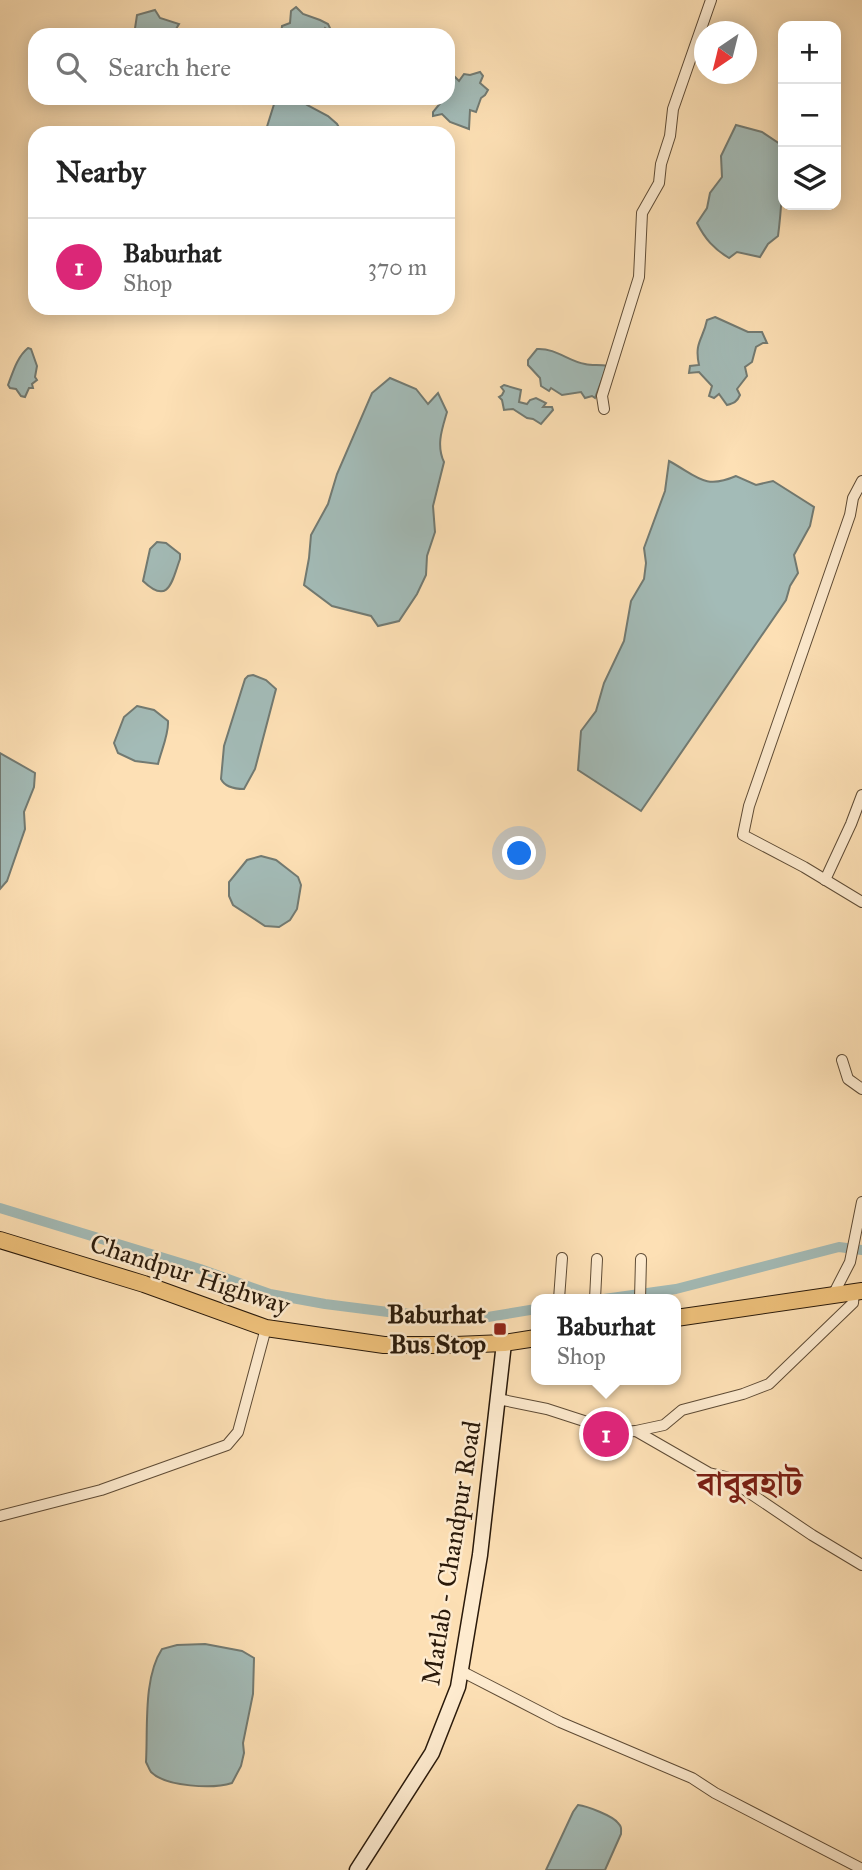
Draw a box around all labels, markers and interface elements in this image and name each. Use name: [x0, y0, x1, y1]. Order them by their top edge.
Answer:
north arrow: [694, 21, 757, 84]
map controls: [778, 21, 841, 210]
button: +: [778, 21, 841, 84]
search box: [28, 28, 455, 105]
icon: search: [52, 48, 90, 86]
text: Search here: [108, 51, 231, 83]
button: −: [778, 84, 841, 147]
button: layers: [778, 147, 841, 210]
text: Nearby: [56, 154, 146, 190]
text: Baburhat: [123, 237, 222, 269]
text: 1: [74, 253, 84, 281]
text: 370 m: [368, 253, 427, 281]
text: Shop: [123, 269, 172, 297]
your location: [502, 836, 536, 870]
street label: Chandpur Highway: [86, 1227, 295, 1322]
popup: [531, 1294, 681, 1385]
place label: Baburhat Bus Stop: [387, 1298, 487, 1360]
text: Baburhat: [557, 1310, 655, 1342]
marker: Baburhat Bus Stop: [492, 1321, 508, 1337]
text: Shop: [557, 1342, 606, 1370]
pin: 1: [583, 1408, 629, 1460]
street label: Matlab - Chandpur Road: [414, 1418, 488, 1688]
district label: বাবুরহাট: [695, 1463, 805, 1505]

